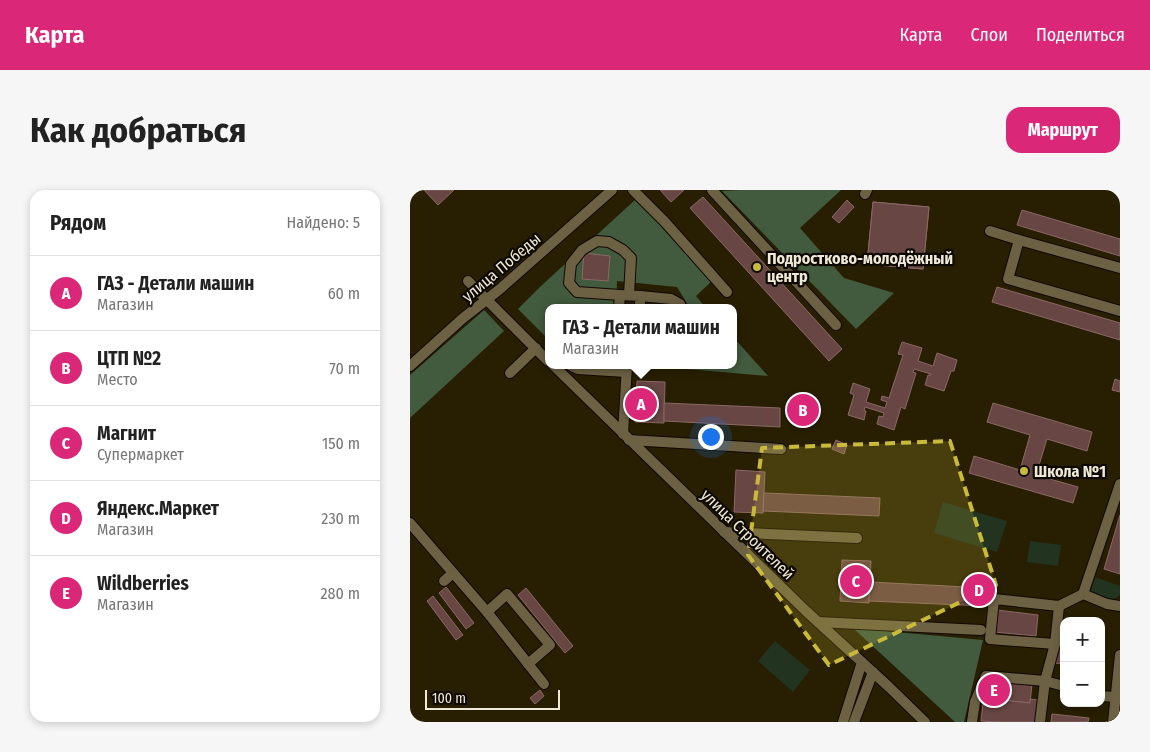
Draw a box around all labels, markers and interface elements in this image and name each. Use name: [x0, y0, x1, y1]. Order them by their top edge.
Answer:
text: Карта: [25, 21, 84, 49]
text: Карта: [899, 24, 942, 46]
text: Слои: [970, 24, 1008, 46]
text: Поделиться: [1036, 24, 1125, 46]
button: Маршрут: [1006, 107, 1120, 153]
text: Как добраться: [30, 109, 247, 151]
text: Рядом: [50, 210, 106, 236]
text: Найдено: 5: [286, 213, 360, 232]
street label: улица Победы: [458, 229, 544, 306]
place label: Подростково-молодёжный центр: [767, 249, 953, 286]
marker: Подростково-молодёжный центр: [751, 261, 763, 273]
text: ГАЗ - Детали машин: [97, 272, 254, 295]
text: A: [62, 284, 70, 303]
text: 60 m: [328, 284, 360, 303]
text: Магазин: [97, 295, 154, 314]
popup: [545, 304, 737, 369]
text: ГАЗ - Детали машин: [562, 316, 720, 339]
text: Магазин: [562, 339, 619, 358]
text: ЦТП №2: [97, 347, 161, 370]
text: B: [62, 359, 70, 378]
text: 70 m: [329, 359, 360, 378]
text: Место: [97, 370, 138, 389]
pin: A: [625, 385, 657, 423]
pin: B: [787, 391, 819, 429]
text: Магнит: [97, 422, 156, 445]
your location: [698, 424, 724, 450]
text: C: [62, 434, 70, 453]
text: 150 m: [322, 434, 360, 453]
text: Супермаркет: [97, 445, 184, 464]
place label: Школа №1: [1034, 462, 1106, 481]
marker: Школа №1: [1018, 465, 1030, 477]
street label: улица Строителей: [697, 485, 798, 583]
text: Яндекс.Маркет: [97, 497, 219, 520]
text: D: [61, 509, 71, 528]
text: 230 m: [321, 509, 360, 528]
text: Магазин: [97, 520, 154, 539]
pin: C: [840, 562, 872, 600]
pin: D: [963, 571, 995, 609]
text: Wildberries: [97, 572, 189, 595]
text: E: [62, 584, 70, 603]
text: 280 m: [321, 584, 360, 603]
text: Магазин: [97, 595, 154, 614]
map controls: [1060, 617, 1105, 707]
button: +: [1060, 617, 1105, 662]
button: −: [1060, 662, 1105, 707]
pin: E: [978, 671, 1010, 709]
scale bar: [425, 687, 560, 710]
text: 100 m: [432, 690, 466, 707]

